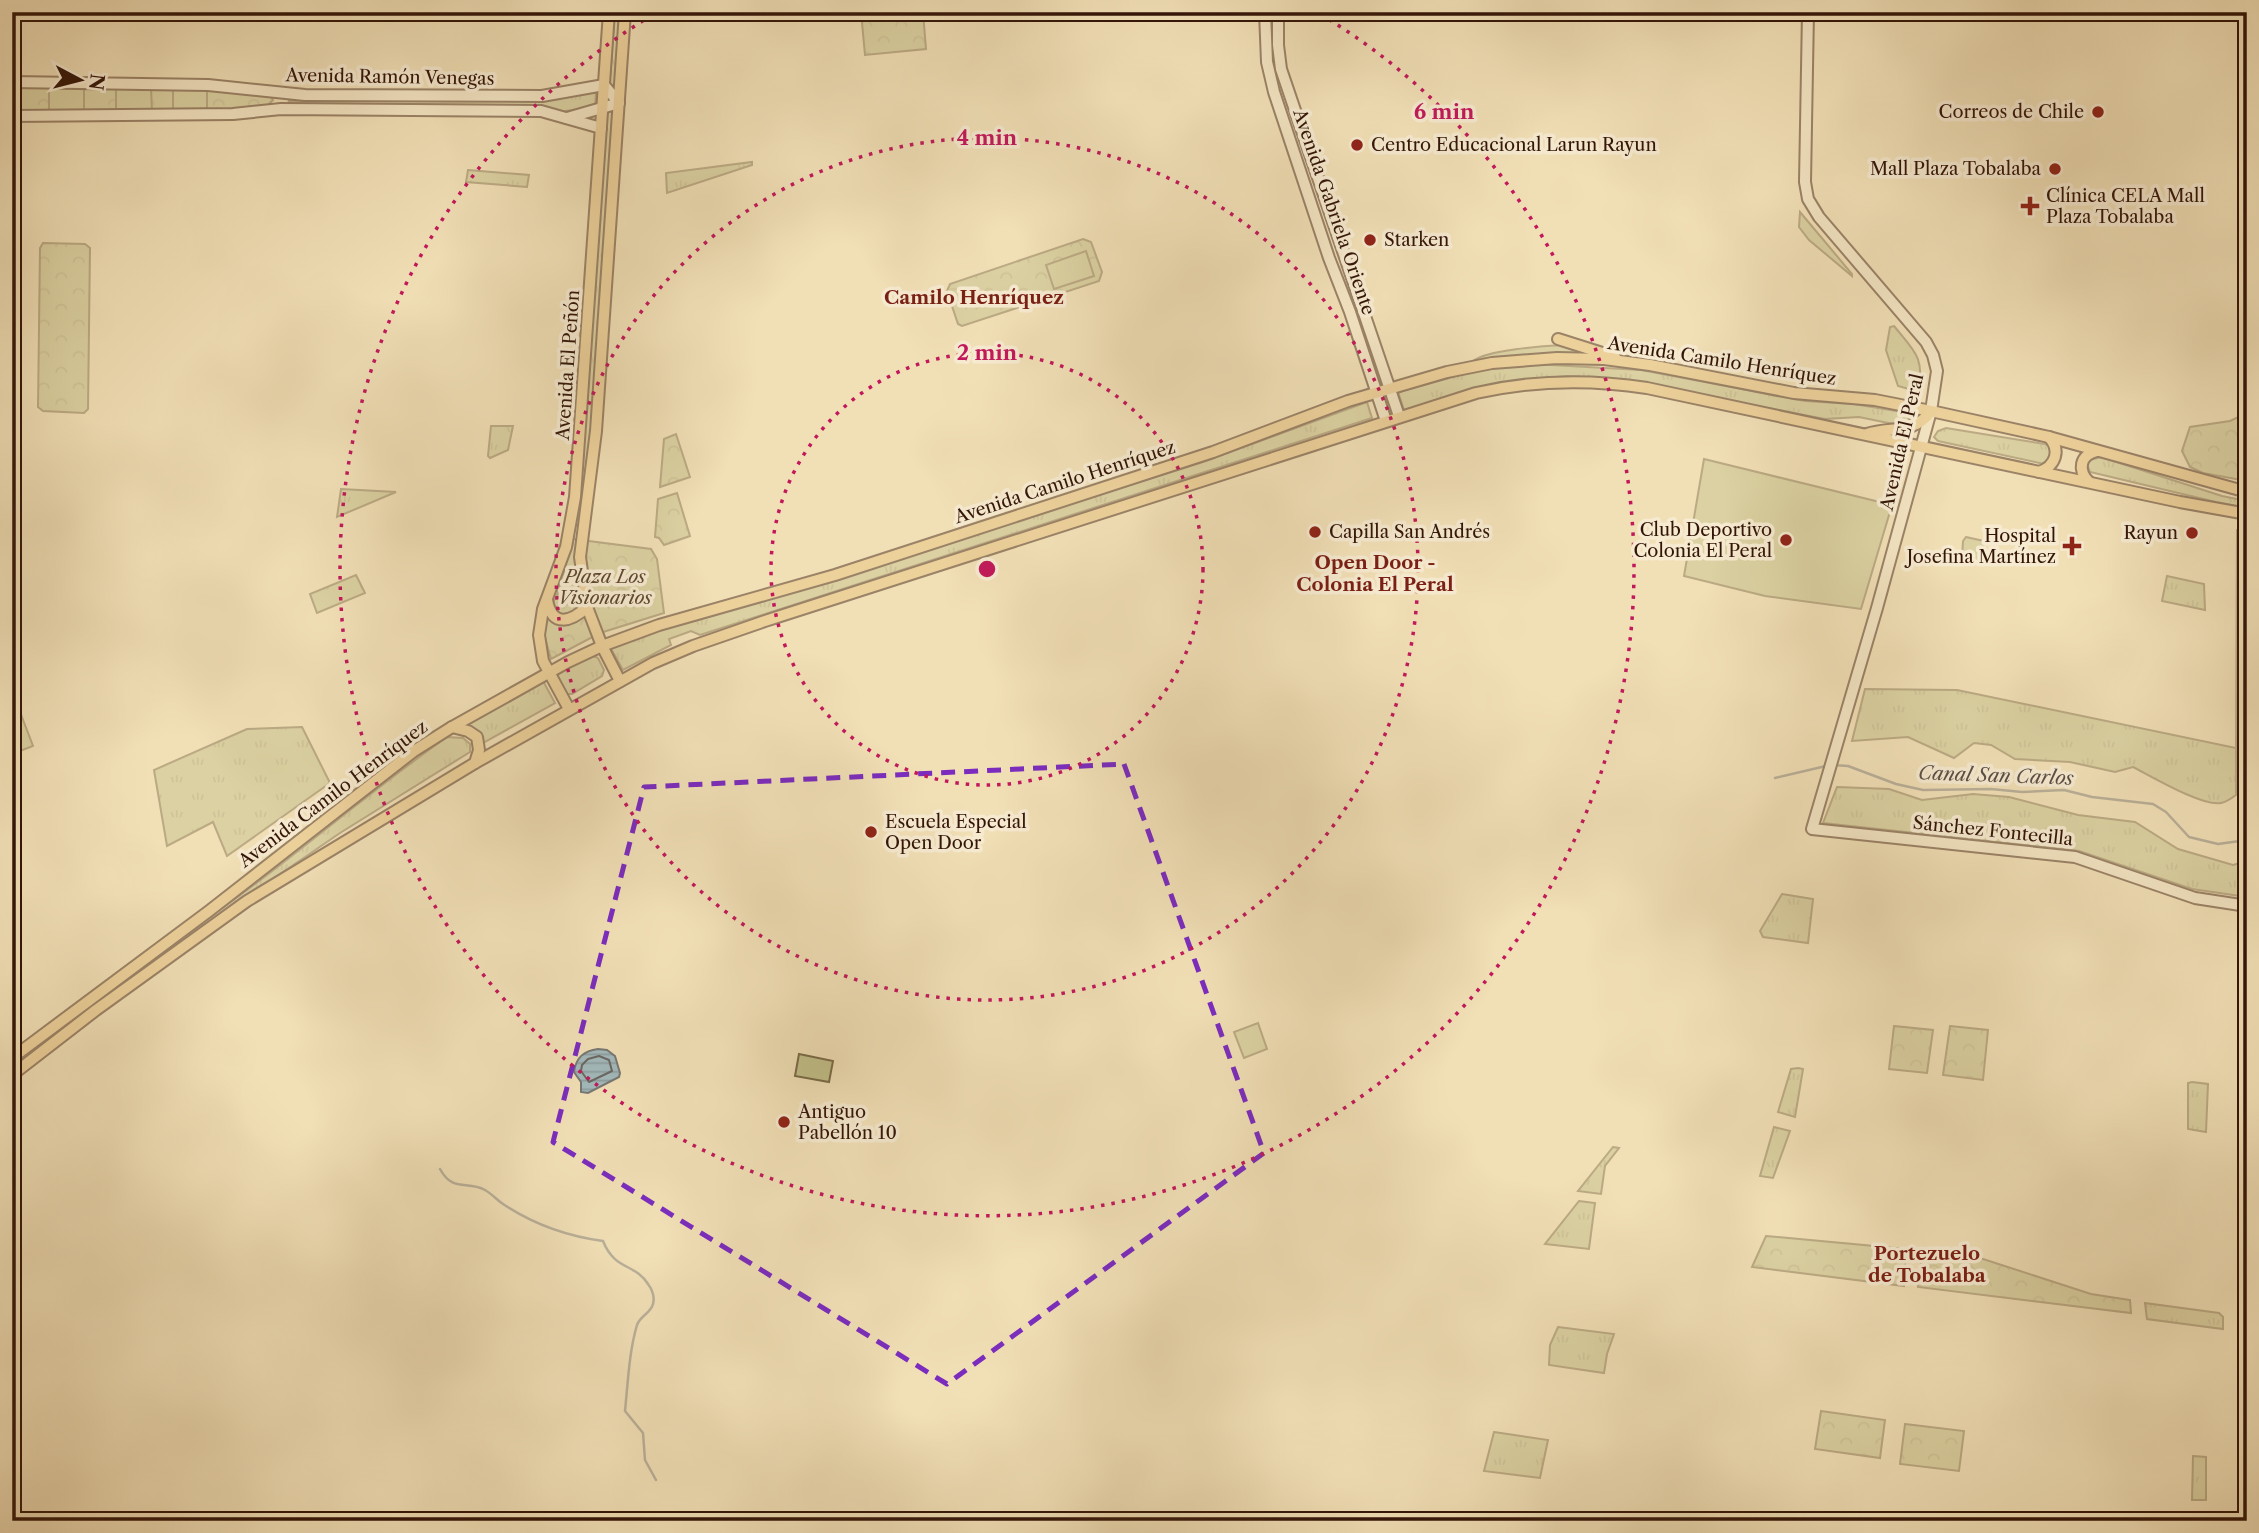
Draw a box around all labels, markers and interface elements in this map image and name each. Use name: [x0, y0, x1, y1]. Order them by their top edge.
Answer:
north arrow: [46, 46, 116, 116]
street label: Avenida Ramón Venegas: [284, 64, 495, 90]
text: N: [84, 72, 109, 92]
text: 6 min: [1414, 99, 1475, 124]
place label: Correos de Chile: [1939, 101, 2084, 123]
marker: Correos de Chile: [2090, 104, 2106, 120]
street label: Avenida Gabriela Oriente: [1288, 105, 1380, 318]
text: 4 min: [957, 125, 1018, 150]
place label: Centro Educacional Larun Rayun: [1371, 134, 1657, 156]
marker: Centro Educacional Larun Rayun: [1349, 137, 1365, 153]
place label: Mall Plaza Tobalaba: [1870, 158, 2041, 180]
marker: Mall Plaza Tobalaba: [2047, 161, 2063, 177]
place label: Clínica CELA Mall Plaza Tobalaba: [2046, 185, 2205, 228]
marker: Clínica CELA Mall Plaza Tobalaba: [2020, 196, 2040, 216]
place label: Starken: [1384, 229, 1449, 251]
marker: Starken: [1362, 232, 1378, 248]
district label: Camilo Henríquez: [884, 286, 1064, 309]
street label: Avenida El Peñón: [552, 289, 584, 442]
street label: Avenida Camilo Henríquez: [1605, 332, 1838, 390]
text: 2 min: [957, 340, 1018, 365]
street label: Avenida El Peral: [1875, 371, 1928, 514]
street label: Avenida Camilo Henríquez: [951, 436, 1178, 528]
place label: Club Deportivo Colonia El Peral: [1633, 519, 1772, 562]
place label: Capilla San Andrés: [1329, 521, 1490, 543]
place label: Rayun: [2123, 522, 2178, 544]
marker: Capilla San Andrés: [1307, 524, 1323, 540]
place label: Hospital Josefina Martínez: [1904, 525, 2056, 568]
marker: Rayun: [2184, 525, 2200, 541]
marker: Club Deportivo Colonia El Peral: [1778, 532, 1794, 548]
marker: Hospital Josefina Martínez: [2062, 536, 2082, 556]
district label: Open Door - Colonia El Peral: [1296, 551, 1454, 596]
centre of rings: [975, 557, 999, 581]
park label: Plaza Los Visionarios: [558, 566, 652, 609]
street label: Avenida Camilo Henríquez: [233, 716, 432, 873]
water label: Canal San Carlos: [1918, 761, 2075, 790]
place label: Escuela Especial Open Door: [885, 811, 1027, 854]
street label: Sánchez Fontecilla: [1912, 812, 2075, 850]
marker: Escuela Especial Open Door: [863, 824, 879, 840]
place label: Antiguo Pabellón 10: [797, 1101, 897, 1144]
marker: Antiguo Pabellón 10: [776, 1114, 792, 1130]
district label: Portezuelo de Tobalaba: [1868, 1242, 1987, 1287]

